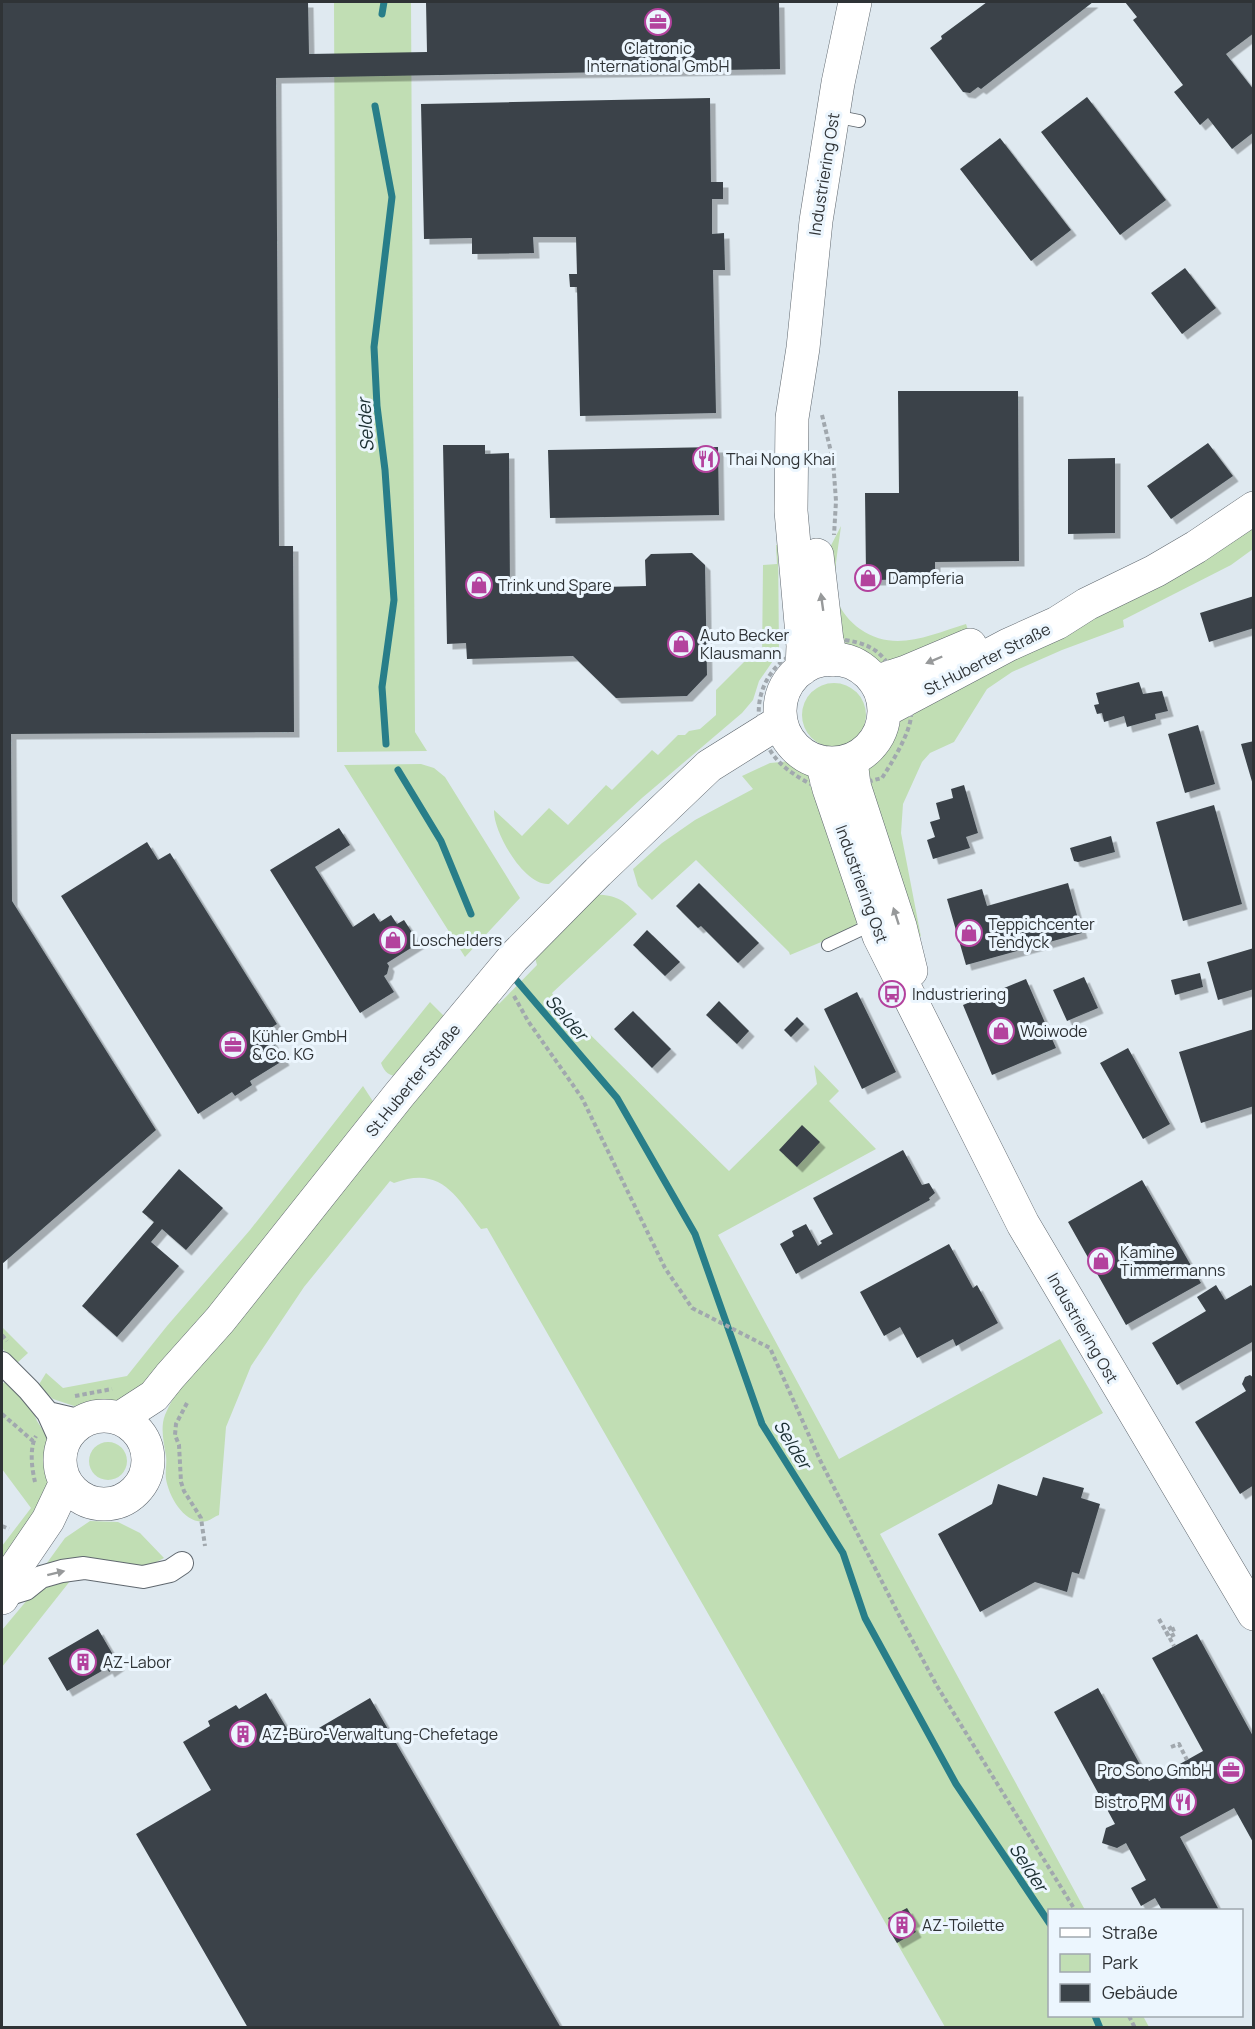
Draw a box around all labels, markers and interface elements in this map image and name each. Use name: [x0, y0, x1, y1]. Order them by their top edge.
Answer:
office icon: Clatronic International GmbH: [643, 7, 673, 37]
place label: Clatronic International GmbH: [586, 37, 730, 77]
street label: Industriering Ost: [803, 111, 845, 237]
water label: Selder: [351, 395, 379, 453]
restaurant icon: Thai Nong Khai: [691, 444, 721, 474]
place label: Thai Nong Khai: [726, 448, 835, 470]
shop icon: Dampferia: [853, 563, 883, 593]
place label: Dampferia: [888, 567, 964, 589]
shop icon: Trink und Spare: [464, 570, 494, 600]
place label: Trink und Spare: [498, 574, 612, 596]
one-way arrow: [818, 592, 827, 611]
street label: St.Huberter Straße: [920, 618, 1054, 700]
place label: Auto Becker Klausmann: [700, 624, 790, 664]
shop icon: Auto Becker Klausmann: [666, 629, 696, 659]
one-way arrow: [925, 656, 943, 665]
street label: Industriering Ost: [830, 822, 894, 946]
one-way arrow: [891, 907, 901, 925]
place label: Teppichcenter Tendyck: [988, 913, 1095, 953]
shop icon: Teppichcenter Tendyck: [954, 918, 984, 948]
shop icon: Loschelders: [378, 925, 408, 955]
place label: Loschelders: [412, 929, 502, 951]
bus stop icon: Industriering: [877, 979, 907, 1009]
place label: Industriering: [912, 983, 1006, 1005]
water label: Selder: [540, 989, 595, 1047]
shop icon: Woiwode: [986, 1016, 1016, 1046]
street label: St.Huberter Straße: [361, 1019, 465, 1141]
place label: Woiwode: [1020, 1020, 1087, 1042]
place label: Kühler GmbH & Co. KG: [252, 1025, 347, 1065]
office icon: Kühler GmbH & Co. KG: [218, 1030, 248, 1060]
place label: Kamine Timmermanns: [1120, 1241, 1225, 1281]
shop icon: Kamine Timmermanns: [1086, 1246, 1116, 1276]
street label: Industriering Ost: [1042, 1269, 1124, 1387]
water label: Selder: [769, 1415, 819, 1475]
one-way arrow: [47, 1568, 65, 1577]
building icon: AZ-Labor: [68, 1647, 98, 1677]
place label: AZ-Labor: [103, 1651, 172, 1673]
building icon: AZ-Büro-Verwaltung-Chefetage: [228, 1719, 258, 1749]
place label: AZ-Büro-Verwaltung-Chefetage: [262, 1723, 498, 1745]
office icon: Pro Sono GmbH: [1216, 1755, 1246, 1785]
place label: Pro Sono GmbH: [1097, 1759, 1212, 1781]
restaurant icon: Bistro PM: [1168, 1787, 1198, 1817]
place label: Bistro PM: [1094, 1791, 1164, 1813]
water label: Selder: [1004, 1838, 1055, 1898]
legend: [1048, 1909, 1243, 2017]
building icon: AZ-Toilette: [887, 1910, 917, 1940]
place label: AZ-Toilette: [922, 1914, 1004, 1936]
text: Straße: [1102, 1920, 1158, 1944]
text: Park: [1102, 1950, 1139, 1974]
text: Gebäude: [1102, 1980, 1178, 2004]

